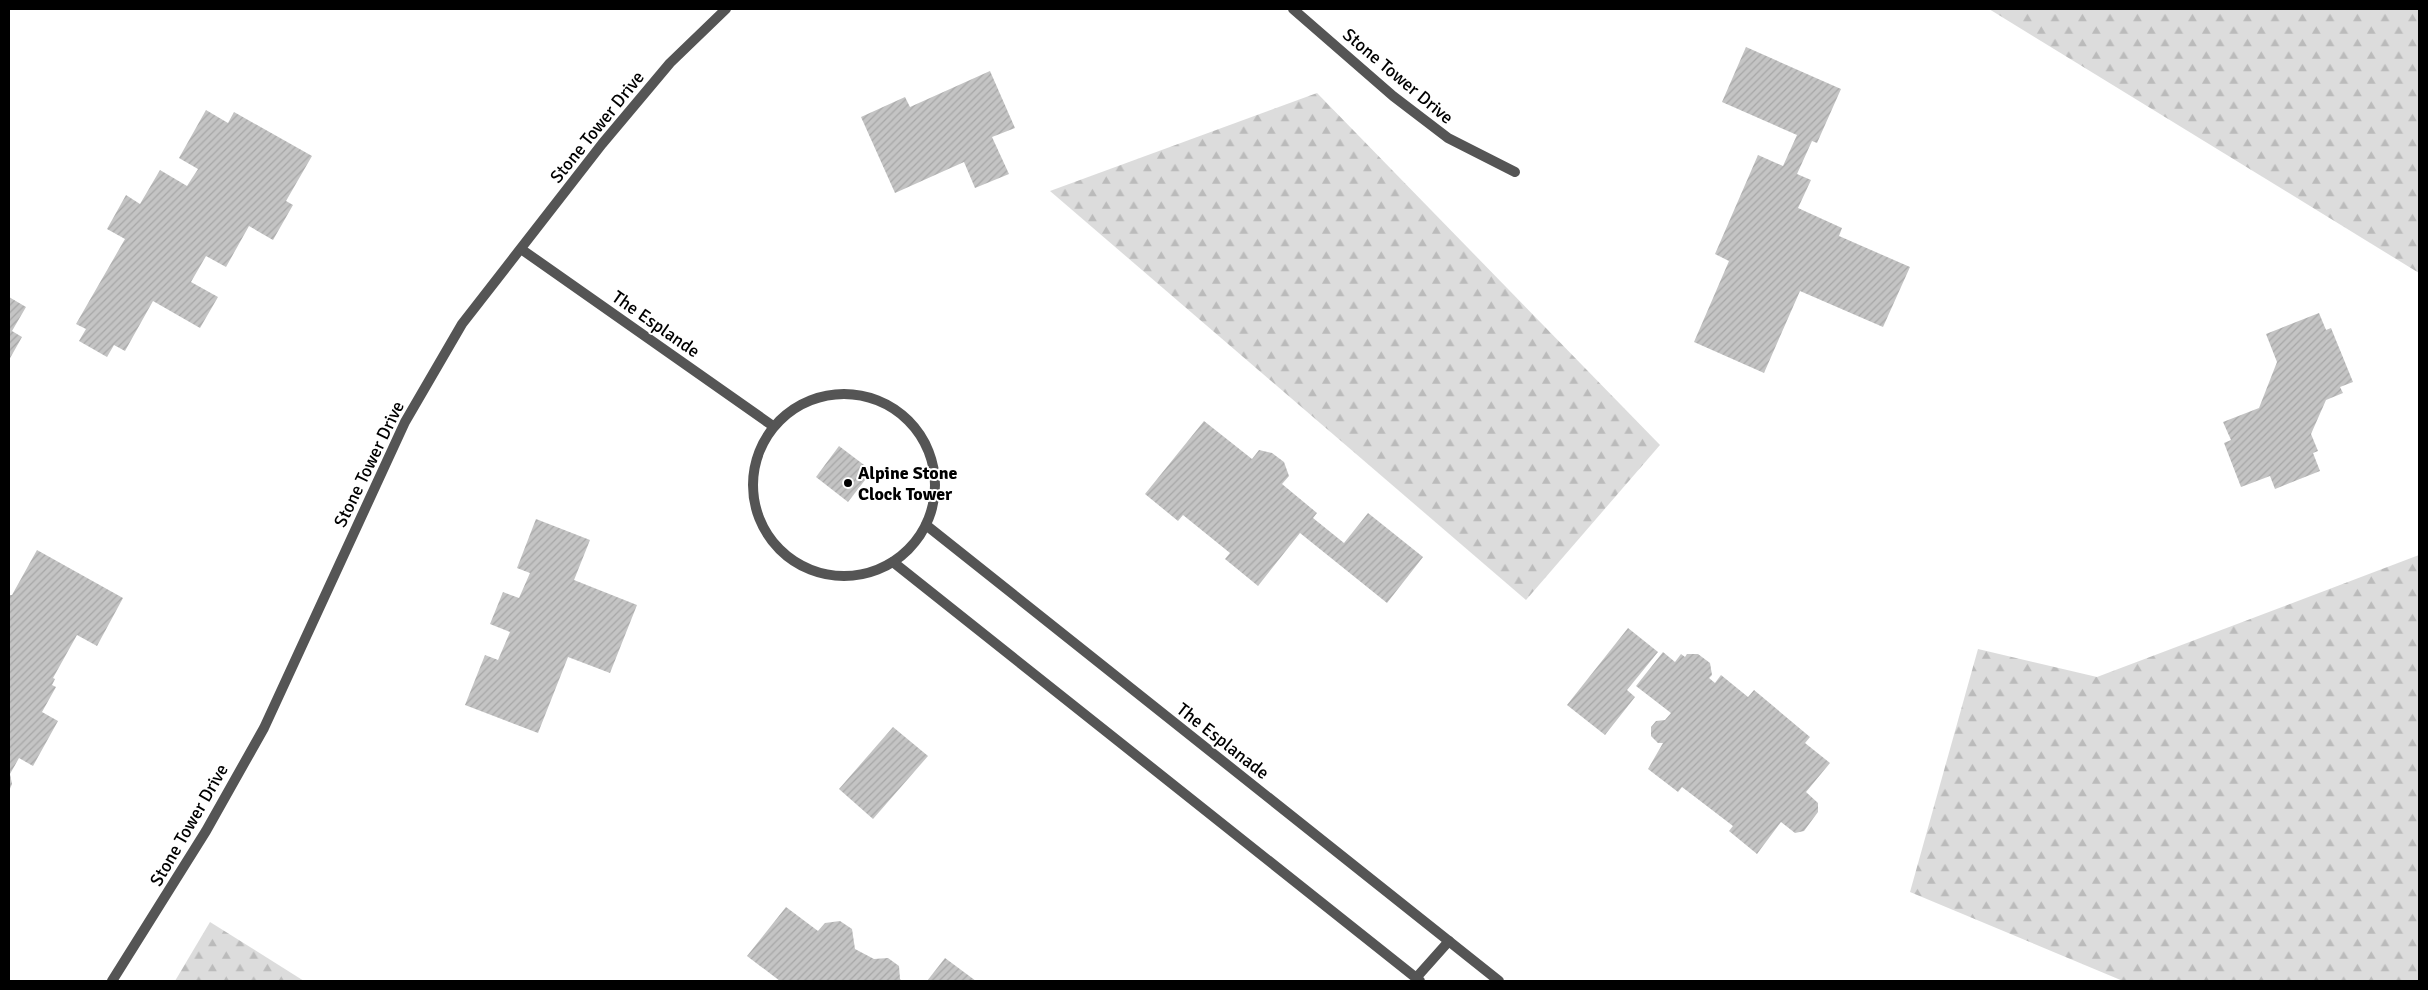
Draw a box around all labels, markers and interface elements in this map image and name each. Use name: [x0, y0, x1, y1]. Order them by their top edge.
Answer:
street label: Stone Tower Drive: [1338, 23, 1458, 129]
street label: Stone Tower Drive: [545, 67, 649, 187]
street label: The Esplande: [608, 286, 704, 362]
street label: Stone Tower Drive: [329, 397, 409, 531]
place label: Alpine Stone Clock Tower: [858, 462, 958, 505]
marker: Alpine Stone Clock Tower: [842, 477, 854, 489]
street label: The Esplanade: [1172, 698, 1274, 784]
street label: Stone Tower Drive: [145, 760, 233, 890]

